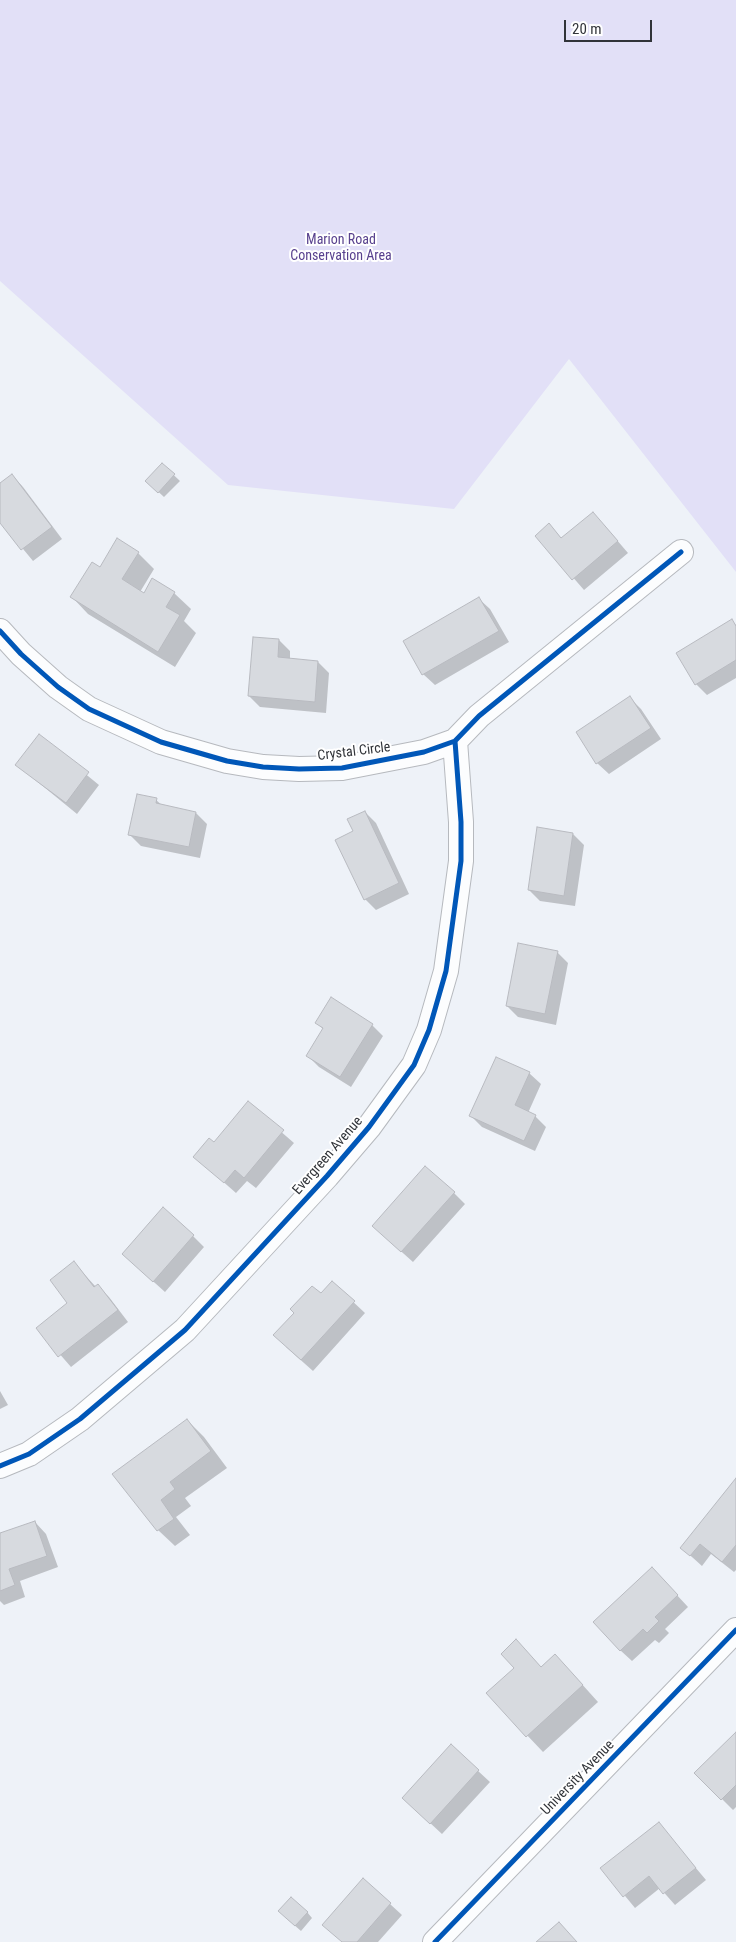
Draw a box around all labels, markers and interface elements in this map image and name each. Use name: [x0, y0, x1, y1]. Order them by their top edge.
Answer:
scale bar: [566, 10, 654, 42]
text: 20 m: [572, 20, 602, 38]
park label: Marion Road Conservation Area: [290, 232, 392, 264]
street label: Crystal Circle: [317, 739, 391, 765]
street label: Evergreen Avenue: [290, 1114, 366, 1198]
street label: University Avenue: [538, 1737, 618, 1819]

